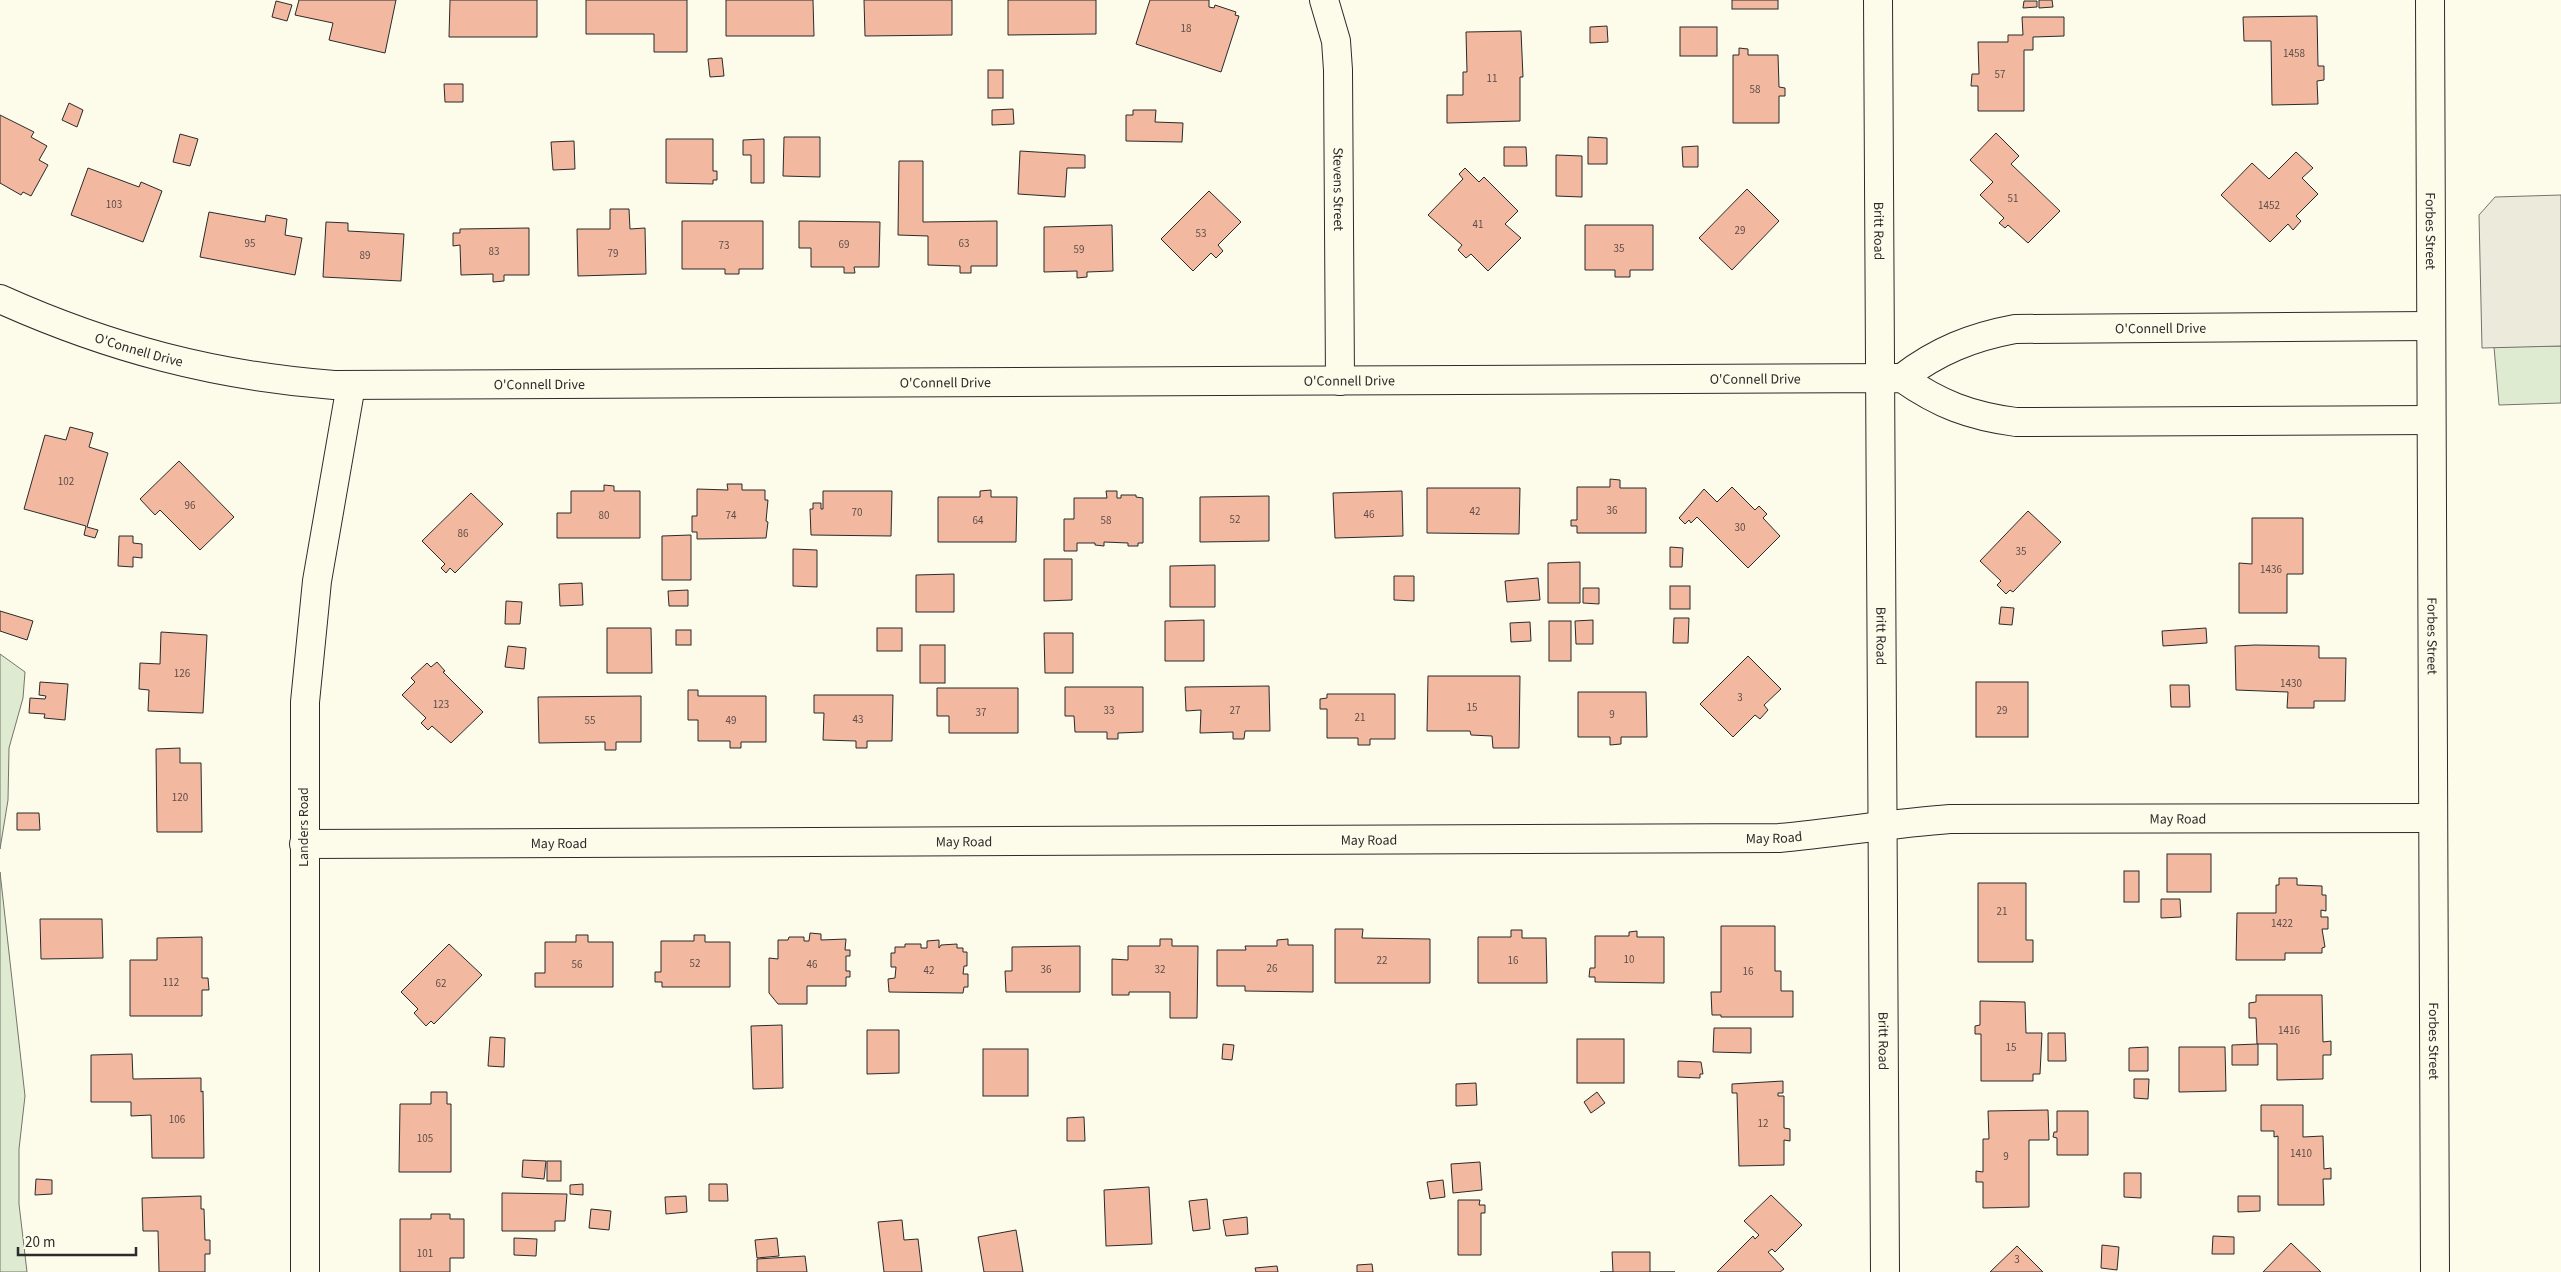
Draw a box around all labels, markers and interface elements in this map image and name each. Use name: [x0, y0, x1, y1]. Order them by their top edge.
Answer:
house number: 18: [1181, 21, 1192, 36]
house number: 1458: [2283, 46, 2305, 61]
house number: 57: [1995, 67, 2005, 82]
house number: 11: [1487, 71, 1497, 86]
house number: 58: [1750, 82, 1761, 97]
street label: Stevens Street: [1327, 147, 1348, 231]
house number: 51: [2008, 191, 2018, 206]
street label: Forbes Street: [2420, 192, 2440, 270]
house number: 103: [106, 197, 122, 212]
house number: 1452: [2258, 198, 2280, 213]
street label: Britt Road: [1868, 202, 1888, 260]
house number: 41: [1473, 217, 1483, 232]
house number: 29: [1735, 223, 1745, 238]
house number: 53: [1196, 226, 1206, 241]
house number: 95: [245, 236, 255, 251]
house number: 63: [959, 236, 969, 251]
house number: 69: [839, 237, 849, 252]
house number: 73: [719, 238, 729, 253]
house number: 35: [1614, 241, 1624, 256]
house number: 59: [1074, 242, 1084, 257]
house number: 83: [489, 244, 499, 259]
house number: 79: [608, 246, 618, 261]
house number: 89: [360, 248, 370, 263]
street label: O'Connell Drive: [2115, 319, 2206, 339]
street label: O'Connell Drive: [92, 328, 185, 373]
street label: O'Connell Drive: [1710, 369, 1801, 390]
street label: O'Connell Drive: [1304, 371, 1395, 392]
street label: O'Connell Drive: [900, 373, 991, 393]
street label: O'Connell Drive: [494, 375, 585, 395]
house number: 102: [58, 474, 74, 489]
house number: 96: [185, 498, 196, 513]
house number: 36: [1607, 503, 1618, 518]
house number: 42: [1470, 504, 1480, 519]
house number: 70: [852, 505, 862, 520]
house number: 46: [1364, 507, 1375, 522]
house number: 80: [599, 508, 609, 523]
house number: 74: [726, 508, 737, 523]
house number: 52: [1230, 512, 1240, 527]
house number: 64: [973, 513, 984, 528]
house number: 58: [1101, 513, 1112, 528]
house number: 30: [1735, 520, 1745, 535]
house number: 86: [458, 526, 469, 541]
house number: 35: [2016, 544, 2026, 559]
house number: 1436: [2260, 562, 2282, 577]
street label: Forbes Street: [2421, 597, 2442, 675]
street label: Britt Road: [1870, 607, 1891, 665]
house number: 126: [174, 666, 191, 681]
house number: 1430: [2280, 676, 2302, 691]
house number: 3: [1737, 690, 1743, 705]
house number: 123: [433, 697, 449, 712]
house number: 15: [1467, 700, 1477, 715]
house number: 33: [1104, 703, 1114, 718]
house number: 27: [1230, 703, 1240, 718]
house number: 29: [1997, 703, 2007, 718]
house number: 37: [976, 705, 986, 720]
house number: 9: [1609, 707, 1615, 722]
house number: 21: [1355, 710, 1365, 725]
house number: 43: [853, 712, 863, 727]
house number: 55: [585, 713, 595, 728]
house number: 49: [726, 713, 736, 728]
street label: Landers Road: [294, 787, 314, 867]
house number: 120: [172, 790, 188, 805]
street label: May Road: [2150, 809, 2206, 830]
street label: May Road: [1746, 827, 1803, 849]
street label: May Road: [1341, 831, 1397, 851]
street label: May Road: [936, 832, 992, 852]
street label: May Road: [531, 834, 587, 854]
house number: 21: [1997, 904, 2007, 919]
house number: 1422: [2271, 916, 2293, 931]
house number: 10: [1624, 952, 1634, 967]
house number: 22: [1377, 953, 1387, 968]
house number: 16: [1508, 953, 1519, 968]
house number: 52: [690, 956, 700, 971]
house number: 56: [572, 957, 583, 972]
house number: 46: [807, 957, 818, 972]
house number: 26: [1267, 961, 1278, 976]
house number: 36: [1041, 962, 1052, 977]
house number: 32: [1155, 962, 1165, 977]
house number: 42: [924, 963, 934, 978]
house number: 16: [1743, 964, 1754, 979]
house number: 112: [163, 975, 179, 990]
house number: 62: [436, 976, 446, 991]
street label: Forbes Street: [2423, 1002, 2443, 1080]
street label: Britt Road: [1873, 1012, 1893, 1070]
house number: 1416: [2278, 1023, 2300, 1038]
house number: 15: [2006, 1040, 2016, 1055]
house number: 106: [169, 1112, 186, 1127]
house number: 12: [1758, 1116, 1768, 1131]
house number: 105: [417, 1131, 433, 1146]
house number: 1410: [2290, 1146, 2312, 1161]
house number: 9: [2003, 1149, 2009, 1164]
scale bar: [18, 1224, 135, 1256]
text: 20 m: [25, 1232, 55, 1253]
house number: 101: [417, 1246, 433, 1261]
house number: 3: [2014, 1252, 2020, 1267]

